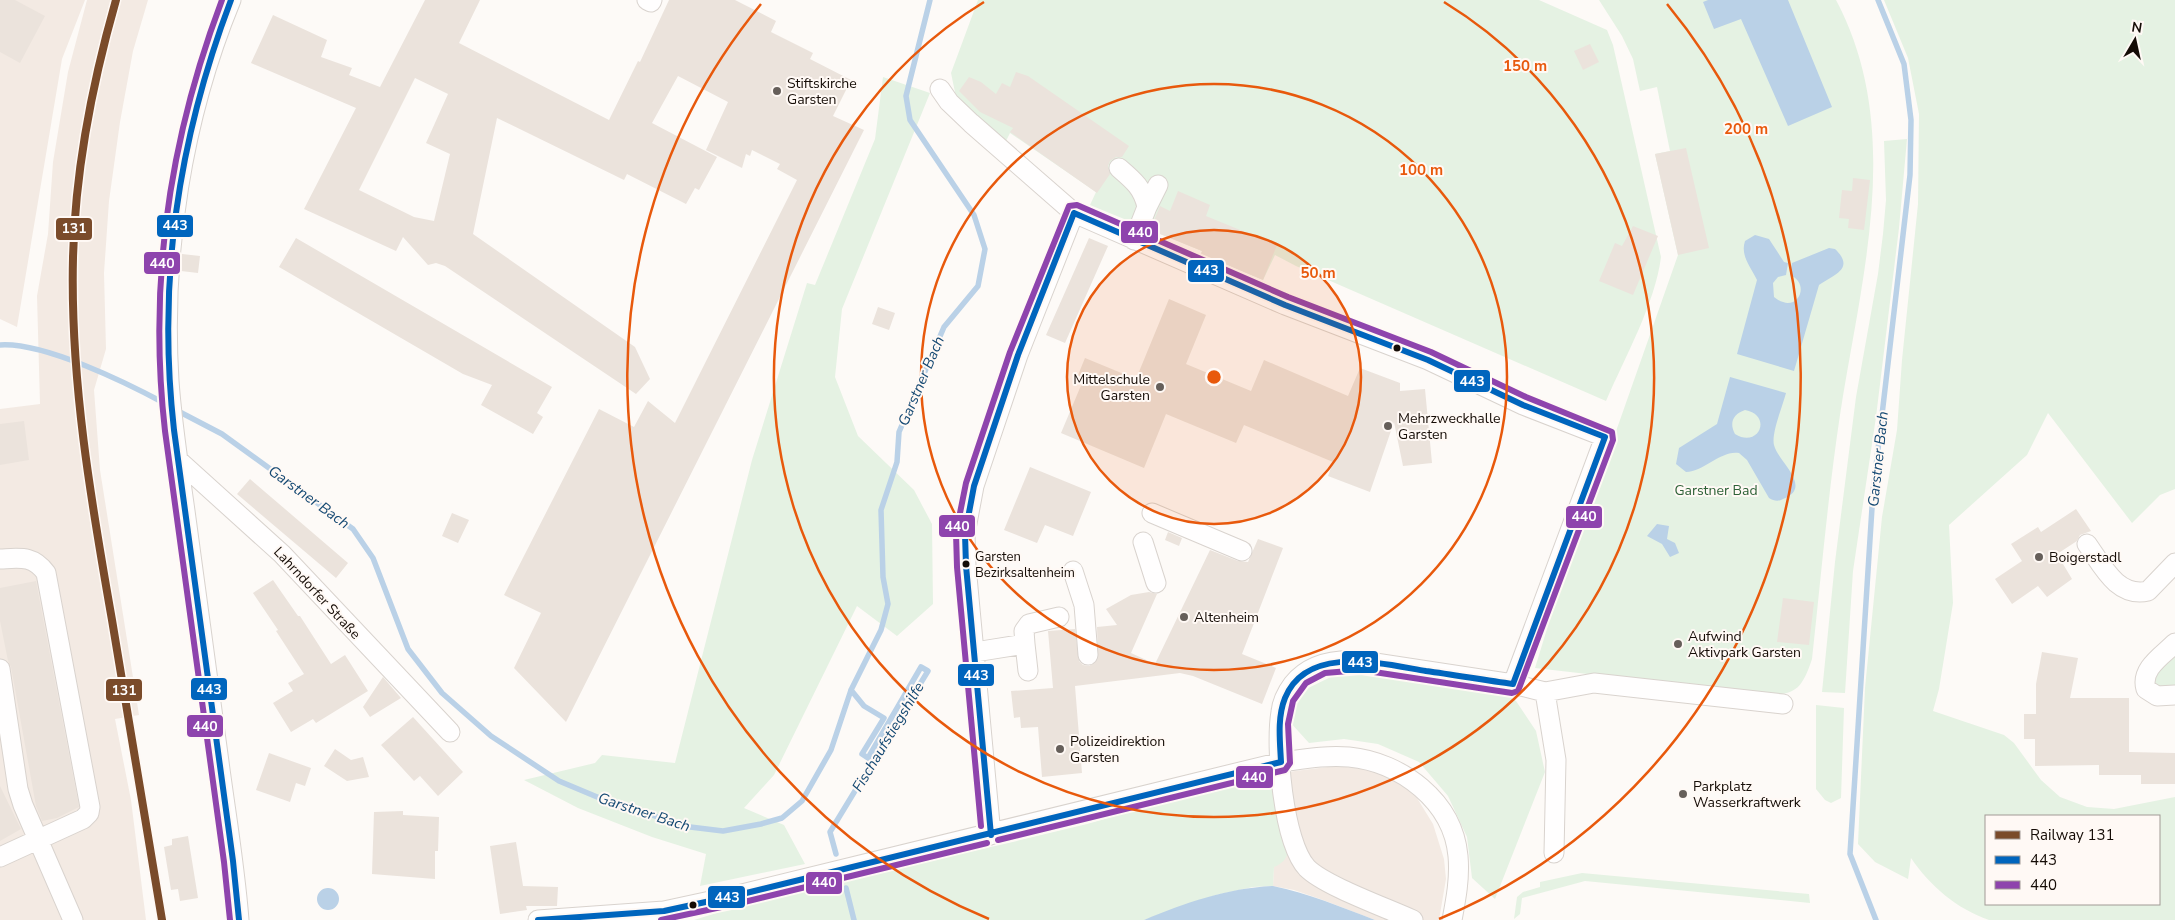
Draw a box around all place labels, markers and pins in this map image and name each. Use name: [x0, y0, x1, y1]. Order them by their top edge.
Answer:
place label: Stiftskirche Garsten: [787, 74, 857, 109]
marker: Stiftskirche Garsten: [771, 85, 783, 97]
unlabelled marker: [1392, 343, 1402, 353]
centre of rings: [1205, 368, 1223, 386]
place label: Mittelschule Garsten: [1073, 370, 1150, 405]
marker: Mittelschule Garsten: [1154, 381, 1166, 393]
place label: Mehrzweckhalle Garsten: [1398, 409, 1500, 444]
marker: Mehrzweckhalle Garsten: [1382, 420, 1394, 432]
place label: Garsten Bezirksaltenheim: [975, 548, 1075, 582]
place label: Boigerstadl: [2049, 548, 2122, 567]
marker: Boigerstadl: [2033, 551, 2045, 563]
marker: Garsten Bezirksaltenheim: [961, 559, 971, 569]
place label: Altenheim: [1194, 608, 1259, 627]
marker: Altenheim: [1178, 611, 1190, 623]
place label: Aufwind Aktivpark Garsten: [1688, 627, 1801, 662]
marker: Aufwind Aktivpark Garsten: [1672, 638, 1684, 650]
place label: Polizeidirektion Garsten: [1070, 732, 1165, 767]
marker: Polizeidirektion Garsten: [1054, 743, 1066, 755]
place label: Parkplatz Wasserkraftwerk: [1693, 777, 1802, 812]
marker: Parkplatz Wasserkraftwerk: [1677, 788, 1689, 800]
unlabelled marker: [688, 900, 698, 910]

